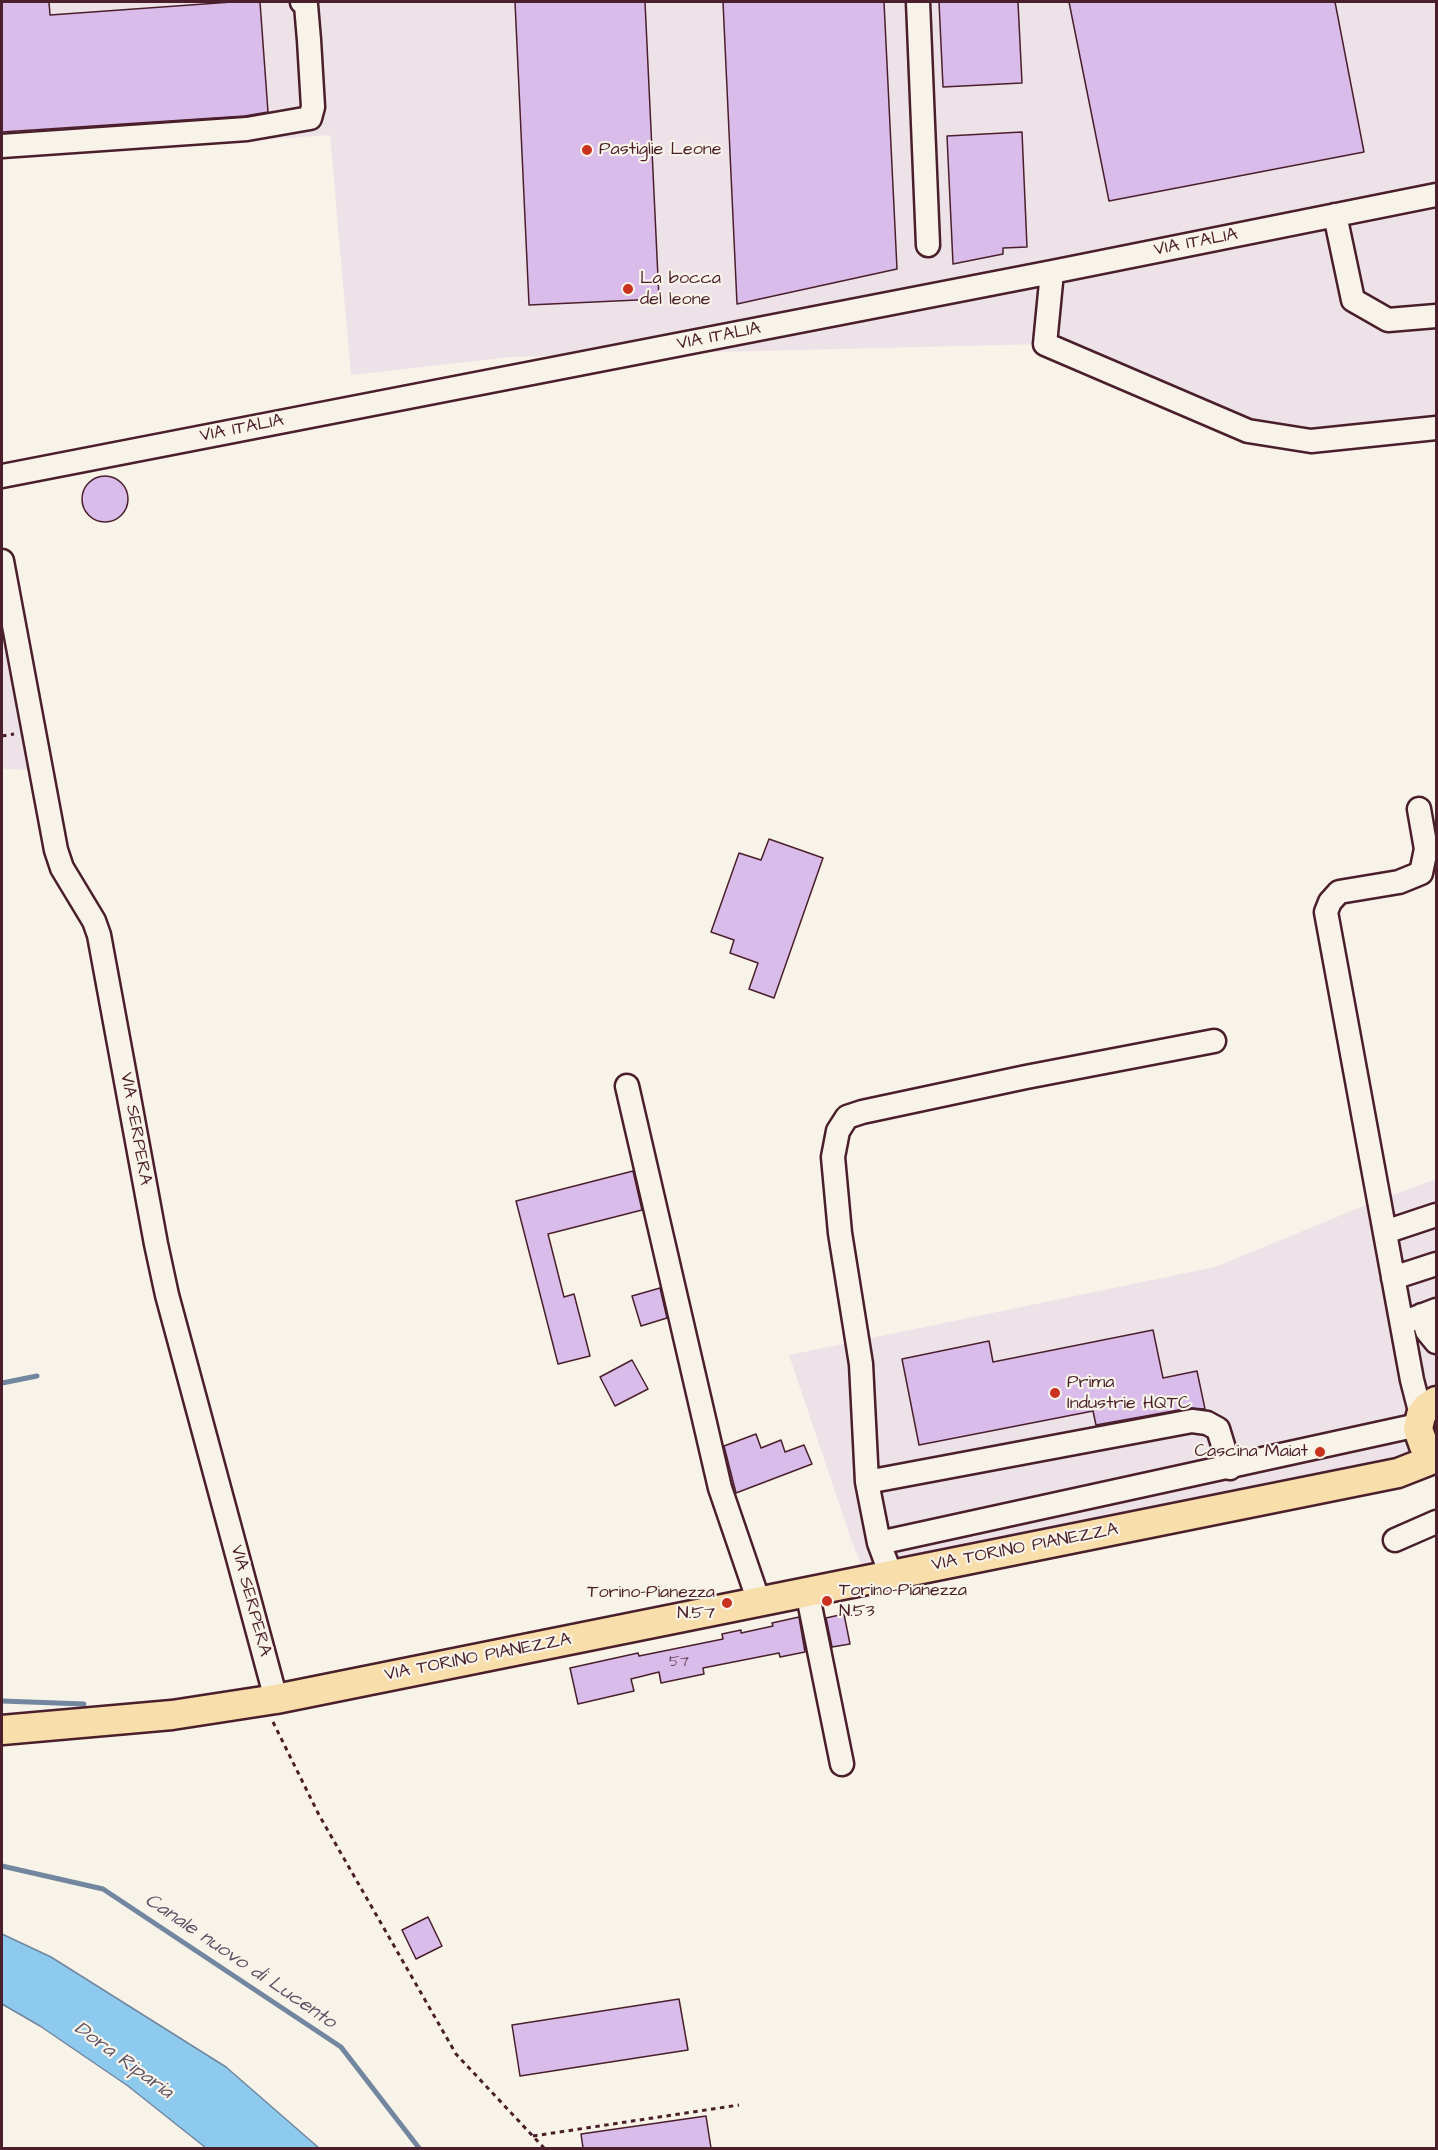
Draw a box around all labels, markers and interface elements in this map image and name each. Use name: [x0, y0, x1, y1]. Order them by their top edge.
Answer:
place label: Pastiglie Leone: [599, 139, 722, 161]
marker: Pastiglie Leone: [580, 143, 594, 157]
street label: VIA ITALIA: [1152, 224, 1240, 262]
place label: La bocca del leone: [640, 268, 721, 310]
marker: La bocca del leone: [621, 282, 635, 296]
street label: VIA ITALIA: [675, 318, 763, 356]
street label: VIA ITALIA: [198, 410, 286, 448]
street label: VIA SERPERA: [114, 1071, 156, 1187]
place label: Prima Industrie HQTC: [1067, 1372, 1191, 1414]
marker: Prima Industrie HQTC: [1048, 1386, 1062, 1400]
place label: Cascina Maiat: [1194, 1441, 1308, 1463]
marker: Cascina Maiat: [1313, 1445, 1327, 1459]
street label: VIA TORINO PIANEZZA: [930, 1519, 1120, 1577]
street label: VIA SERPERA: [225, 1543, 275, 1659]
place label: Torino-Pianezza N.53: [839, 1580, 967, 1622]
place label: Torino-Pianezza N.57: [587, 1582, 715, 1624]
marker: Torino-Pianezza N.53: [820, 1594, 834, 1608]
marker: Torino-Pianezza N.57: [720, 1596, 734, 1610]
street label: VIA TORINO PIANEZZA: [383, 1629, 573, 1687]
house number: 57: [669, 1654, 689, 1672]
water label: Canale nuovo di Lucento: [140, 1889, 340, 2035]
water label: Dora Riparia: [69, 2017, 177, 2105]

